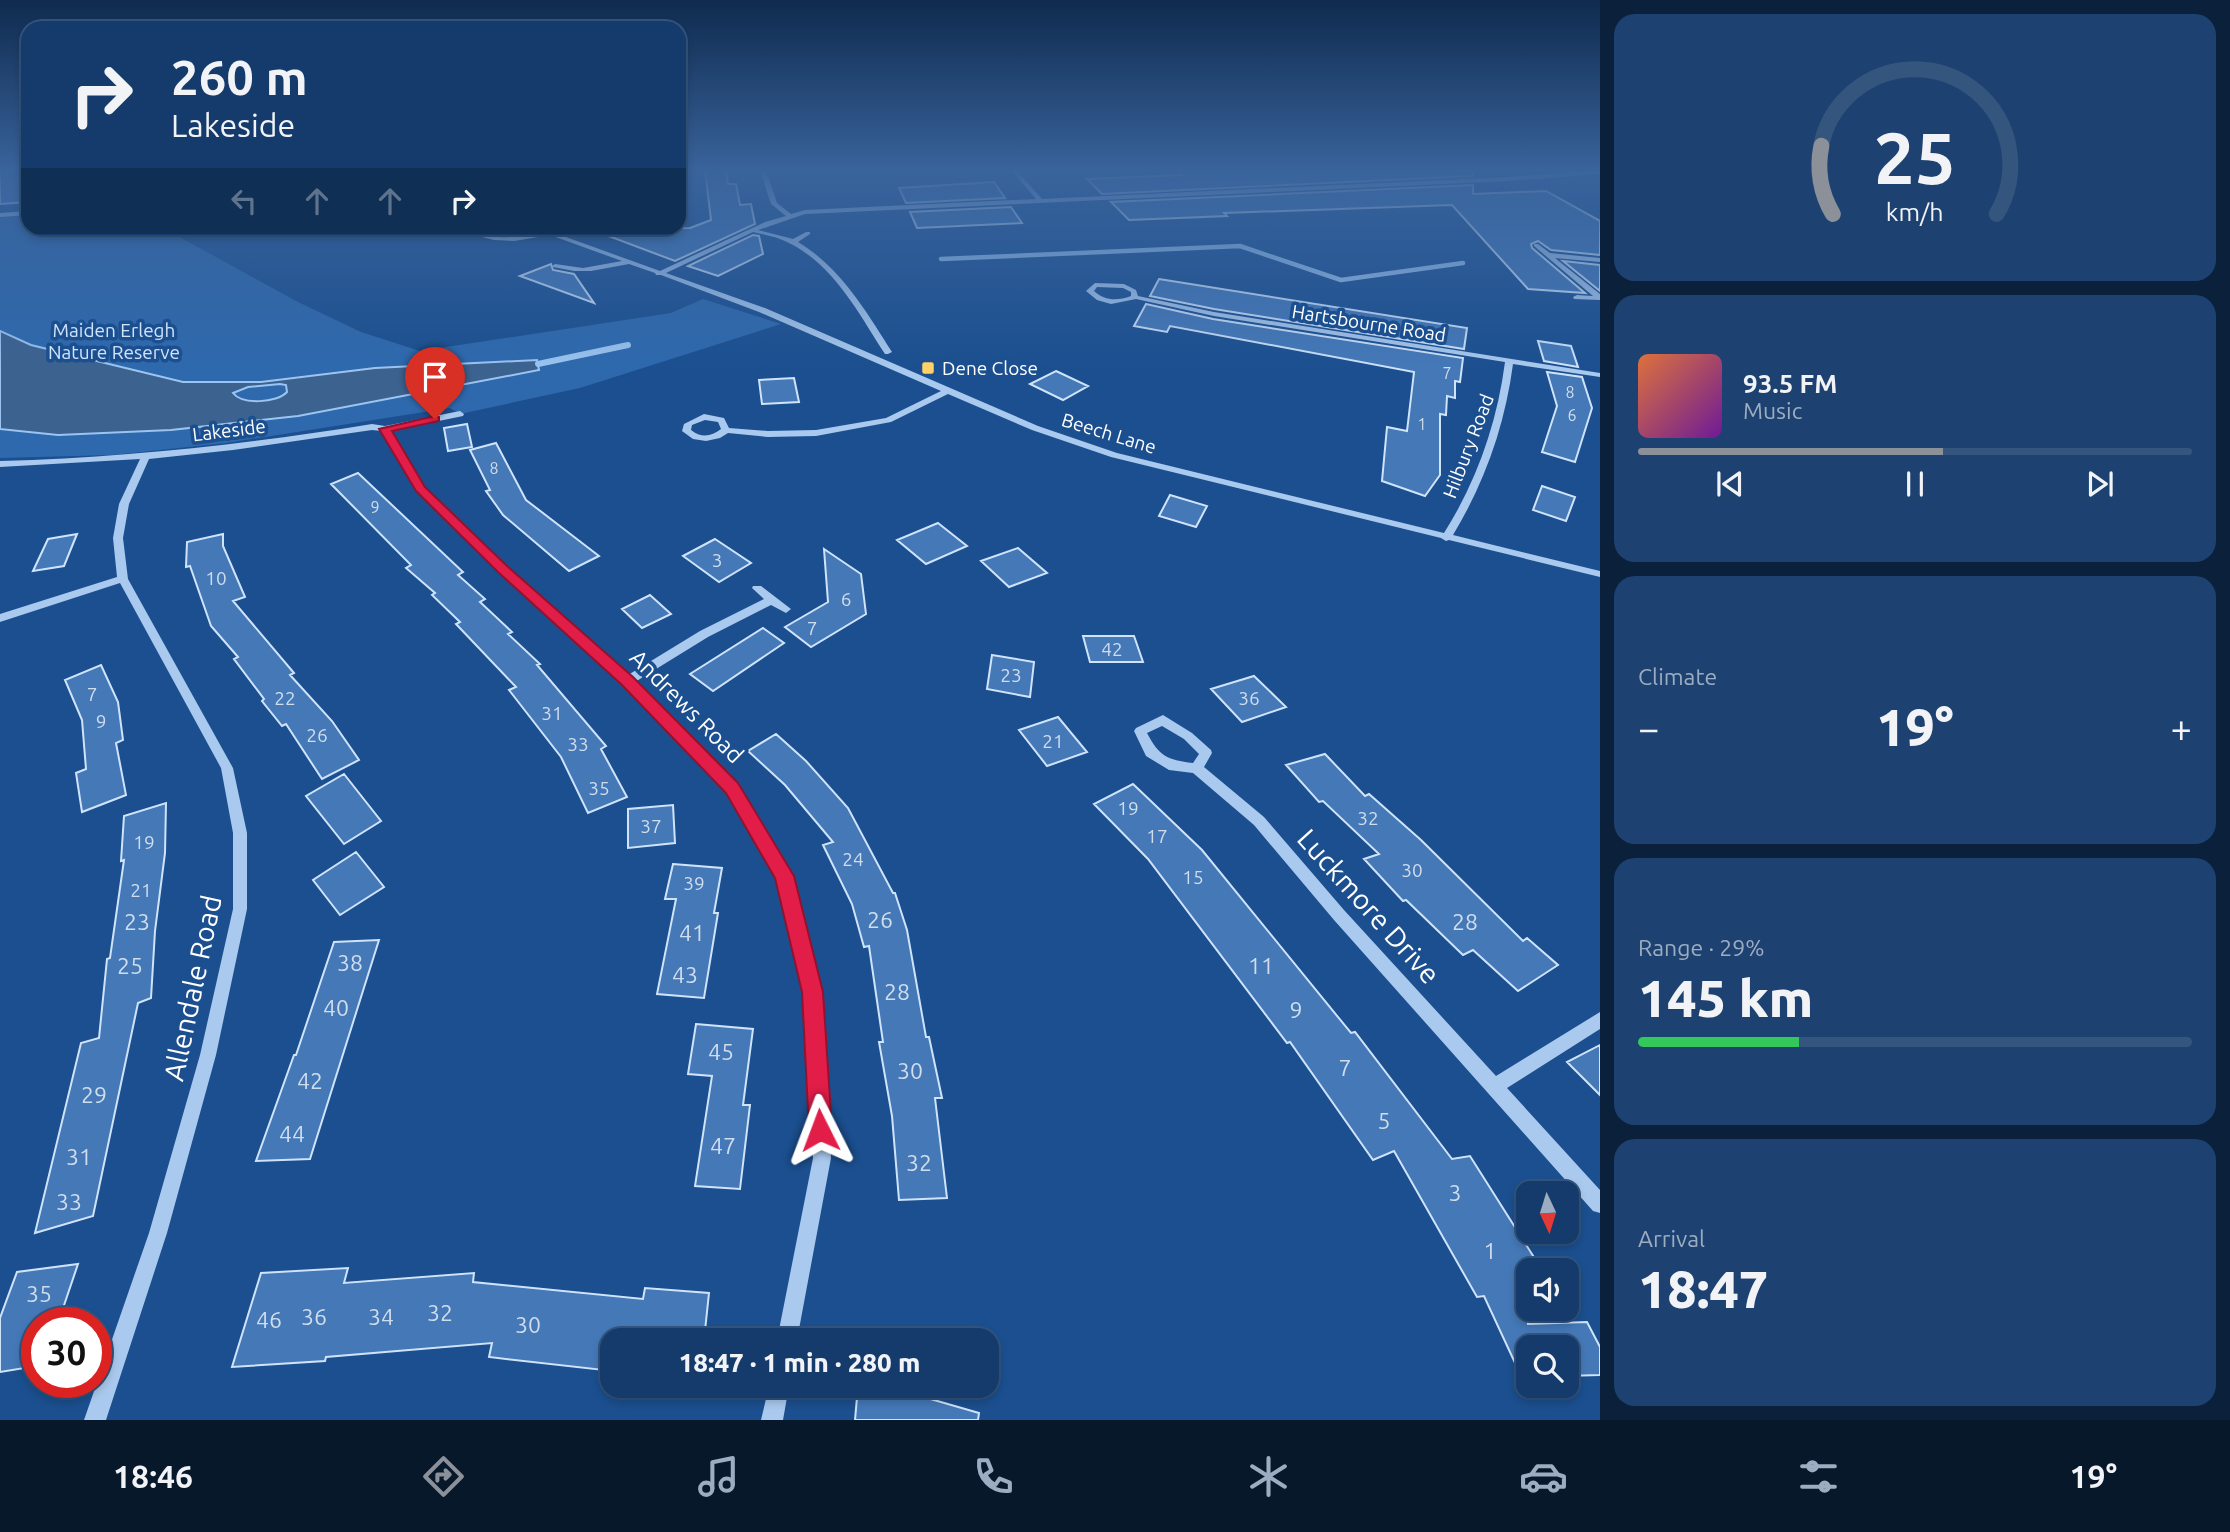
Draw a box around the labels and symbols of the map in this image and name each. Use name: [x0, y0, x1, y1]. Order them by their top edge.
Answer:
street label: Hartsbourne Road: [1290, 300, 1448, 346]
park label: Maiden Erlegh Nature Reserve: [48, 319, 180, 363]
pin: [405, 347, 465, 419]
place label: Dene Close: [942, 357, 1038, 379]
marker: Dene Close: [920, 360, 936, 376]
house number: 7: [1442, 364, 1452, 382]
house number: 8: [1565, 383, 1575, 401]
street label: Hilbury Road: [1438, 391, 1498, 501]
house number: 6: [1567, 406, 1577, 424]
street label: Beech Lane: [1059, 408, 1159, 458]
street label: Lakeside: [191, 415, 267, 445]
house number: 1: [1417, 415, 1427, 433]
house number: 8: [489, 459, 499, 477]
house number: 9: [370, 498, 380, 516]
house number: 3: [712, 549, 722, 571]
house number: 10: [205, 567, 227, 589]
house number: 6: [841, 588, 851, 610]
house number: 7: [807, 617, 817, 639]
house number: 42: [1101, 638, 1123, 660]
street label: Andrews Road: [625, 644, 749, 768]
house number: 23: [1000, 664, 1022, 686]
house number: 7: [87, 683, 97, 705]
house number: 22: [274, 687, 296, 709]
house number: 36: [1238, 687, 1260, 709]
house number: 31: [541, 702, 563, 724]
house number: 9: [96, 710, 106, 732]
house number: 26: [306, 724, 328, 746]
house number: 21: [1042, 730, 1064, 752]
house number: 33: [567, 733, 589, 755]
house number: 35: [588, 777, 610, 799]
house number: 19: [1117, 797, 1139, 819]
house number: 32: [1357, 807, 1379, 829]
house number: 37: [640, 815, 662, 837]
street label: Luckmore Drive: [1292, 823, 1446, 989]
house number: 17: [1146, 825, 1168, 847]
house number: 19: [133, 831, 155, 853]
house number: 24: [842, 848, 864, 870]
house number: 30: [1401, 859, 1423, 881]
house number: 15: [1182, 866, 1204, 888]
house number: 39: [683, 872, 705, 894]
house number: 21: [130, 879, 152, 901]
street label: Allendale Road: [157, 892, 227, 1084]
house number: 26: [867, 907, 893, 932]
house number: 23: [124, 909, 150, 934]
house number: 28: [1452, 909, 1478, 934]
house number: 41: [679, 920, 705, 945]
house number: 38: [337, 950, 363, 975]
house number: 25: [117, 953, 143, 978]
house number: 11: [1248, 953, 1274, 978]
house number: 43: [672, 962, 698, 987]
house number: 28: [884, 979, 910, 1004]
house number: 40: [323, 995, 349, 1020]
house number: 9: [1290, 997, 1302, 1022]
house number: 45: [708, 1039, 734, 1064]
house number: 7: [1339, 1055, 1351, 1080]
house number: 30: [897, 1058, 923, 1083]
house number: 42: [297, 1068, 323, 1093]
house number: 29: [81, 1082, 107, 1107]
position arrow: [783, 1093, 857, 1167]
house number: 5: [1378, 1108, 1390, 1133]
house number: 44: [279, 1121, 305, 1146]
house number: 47: [710, 1133, 736, 1158]
house number: 31: [66, 1144, 92, 1169]
house number: 32: [906, 1150, 932, 1175]
house number: 3: [1449, 1180, 1461, 1205]
north arrow: [1516, 1181, 1578, 1244]
house number: 33: [56, 1189, 82, 1214]
house number: 1: [1484, 1238, 1496, 1263]
house number: 35: [26, 1281, 52, 1306]
house number: 32: [427, 1300, 453, 1325]
house number: 36: [301, 1304, 327, 1329]
house number: 34: [368, 1304, 394, 1329]
speed limit sign: 30: [21, 1307, 112, 1398]
house number: 46: [256, 1307, 282, 1332]
house number: 30: [515, 1312, 541, 1337]

